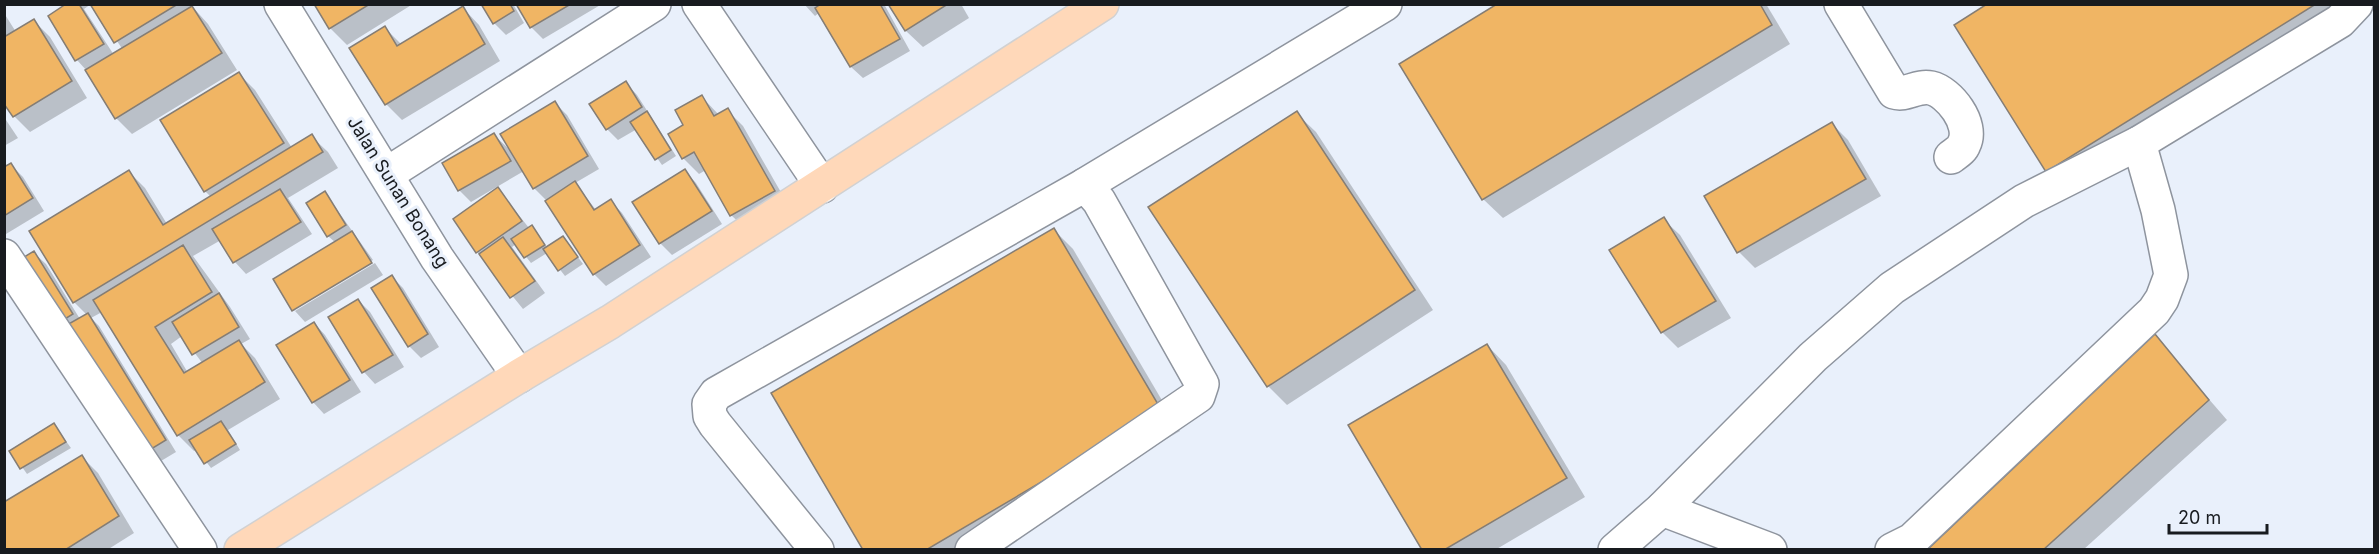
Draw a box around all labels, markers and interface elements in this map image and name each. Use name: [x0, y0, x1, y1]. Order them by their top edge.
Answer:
street label: Jalan Sunan Bonang: [343, 112, 453, 271]
scale bar: [2169, 497, 2266, 535]
text: 20 m: [2178, 507, 2221, 528]

